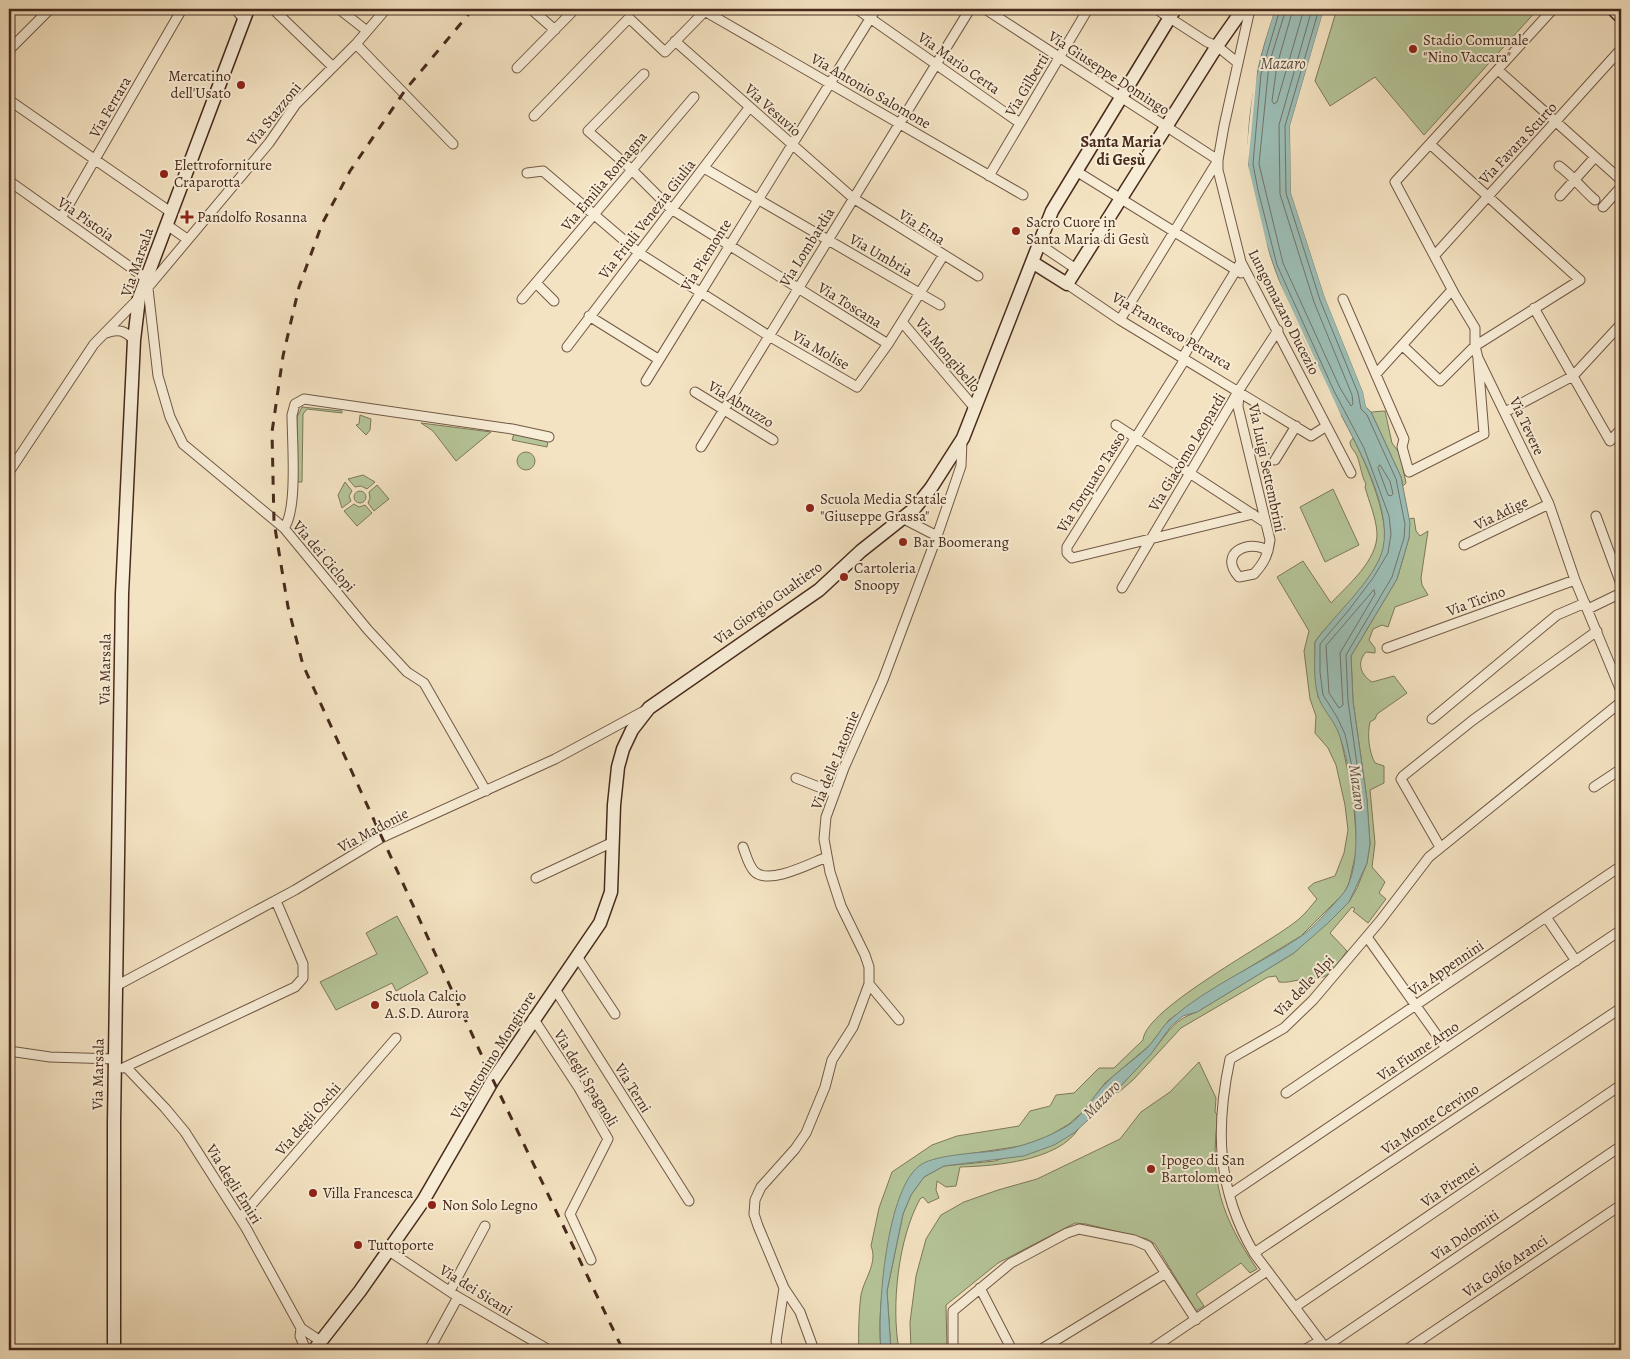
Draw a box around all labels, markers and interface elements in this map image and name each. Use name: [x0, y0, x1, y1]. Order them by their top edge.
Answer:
street label: Via Giuseppe Domingo: [1044, 26, 1174, 120]
street label: Via Mario Certa: [913, 27, 1004, 99]
place label: Stadio Comunale "Nino Vaccara": [1423, 30, 1529, 67]
marker: Stadio Comunale "Nino Vaccara": [1407, 43, 1419, 55]
street label: Via Antonio Salomone: [807, 48, 935, 134]
street label: Via Gilberti: [1000, 50, 1053, 121]
water label: Mazaro: [1260, 53, 1306, 75]
place label: Mercatino dell'Usato: [168, 66, 231, 103]
street label: Via Ferrara: [84, 73, 136, 142]
street label: Via Stazzoni: [242, 78, 306, 151]
street label: Via Vesuvio: [740, 78, 806, 141]
marker: Mercatino dell'Usato: [235, 79, 247, 91]
street label: Via Favara Scurto: [1474, 98, 1561, 189]
street label: Via Emilia Romagna: [556, 127, 652, 236]
district label: Santa Maria di Gesù: [1081, 131, 1162, 171]
place label: Elettroforniture Craparotta: [174, 155, 272, 192]
street label: Via Friuli Venezia Giulia: [593, 155, 700, 284]
marker: Elettroforniture Craparotta: [158, 168, 170, 180]
street label: Via Pistoia: [53, 192, 118, 246]
street label: Via Lombardia: [774, 204, 839, 291]
street label: Via Etna: [894, 204, 949, 249]
place label: Pandolfo Rosanna: [197, 207, 307, 227]
marker: Pandolfo Rosanna: [181, 211, 193, 223]
place label: Sacro Cuore in Santa Maria di Gesù: [1026, 212, 1150, 249]
street label: Via Piemonte: [675, 215, 736, 296]
street label: Via Marsala: [116, 225, 158, 300]
marker: Sacro Cuore in Santa Maria di Gesù: [1010, 225, 1022, 237]
street label: Via Umbria: [845, 228, 916, 281]
street label: Lungomazaro Ducezio: [1244, 246, 1324, 378]
street label: Via Toscana: [813, 277, 886, 333]
street label: Via Francesco Petrarca: [1107, 287, 1236, 375]
street label: Via Mongibello: [910, 313, 985, 397]
street label: Via Molise: [788, 325, 854, 375]
street label: Via Abruzzo: [703, 375, 778, 432]
street label: Via Giacomo Leopardi: [1143, 389, 1230, 516]
street label: Via Tevere: [1504, 393, 1549, 459]
street label: Via Luigi Settembrini: [1243, 401, 1290, 534]
street label: Via Torquato Tasso: [1051, 428, 1130, 537]
place label: Scuola Media Statale "Giuseppe Grassa": [820, 489, 947, 526]
street label: Via Adige: [1470, 491, 1532, 535]
marker: Scuola Media Statale "Giuseppe Grassa": [804, 502, 816, 514]
street label: Via dei Ciclopi: [288, 515, 360, 596]
place label: Bar Boomerang: [913, 532, 1009, 552]
marker: Bar Boomerang: [897, 536, 909, 548]
street label: Via Giorgio Gualtiero: [709, 557, 826, 650]
place label: Cartoleria Snoopy: [854, 558, 916, 595]
marker: Cartoleria Snoopy: [838, 571, 850, 583]
street label: Via Ticino: [1443, 581, 1508, 621]
street label: Via Marsala: [94, 633, 116, 706]
street label: Via delle Latomie: [806, 707, 864, 813]
water label: Mazaro: [1343, 763, 1371, 811]
street label: Via Madonie: [333, 803, 412, 857]
street label: Via Appennini: [1404, 935, 1488, 1001]
street label: Via delle Alpi: [1269, 951, 1339, 1022]
place label: Scuola Calcio A.S.D. Aurora: [384, 986, 469, 1023]
street label: Via Antonino Mongitore: [445, 987, 541, 1124]
marker: Scuola Calcio A.S.D. Aurora: [369, 999, 381, 1011]
street label: Via Fiume Arno: [1372, 1016, 1463, 1086]
street label: Via degli Spagnoli: [549, 1025, 623, 1130]
street label: Via Marsala: [87, 1038, 109, 1111]
street label: Via Terni: [609, 1059, 656, 1117]
water label: Mazaro: [1078, 1076, 1126, 1124]
street label: Via degli Oschi: [270, 1078, 345, 1161]
street label: Via Monte Cervino: [1376, 1079, 1483, 1160]
street label: Via degli Emiri: [201, 1139, 267, 1228]
place label: Ipogeo di San Bartolomeo: [1161, 1150, 1245, 1187]
street label: Via Pirenei: [1416, 1158, 1483, 1212]
marker: Ipogeo di San Bartolomeo: [1145, 1163, 1157, 1175]
place label: Villa Francesca: [322, 1183, 413, 1203]
marker: Villa Francesca: [307, 1187, 319, 1199]
place label: Non Solo Legno: [442, 1195, 538, 1215]
marker: Non Solo Legno: [426, 1199, 438, 1211]
street label: Via Dolomiti: [1426, 1205, 1503, 1266]
street label: Via Golfo Aranci: [1458, 1230, 1551, 1302]
place label: Tuttoporte: [368, 1235, 434, 1255]
marker: Tuttoporte: [352, 1239, 364, 1251]
street label: Via dei Sicani: [435, 1259, 516, 1320]

